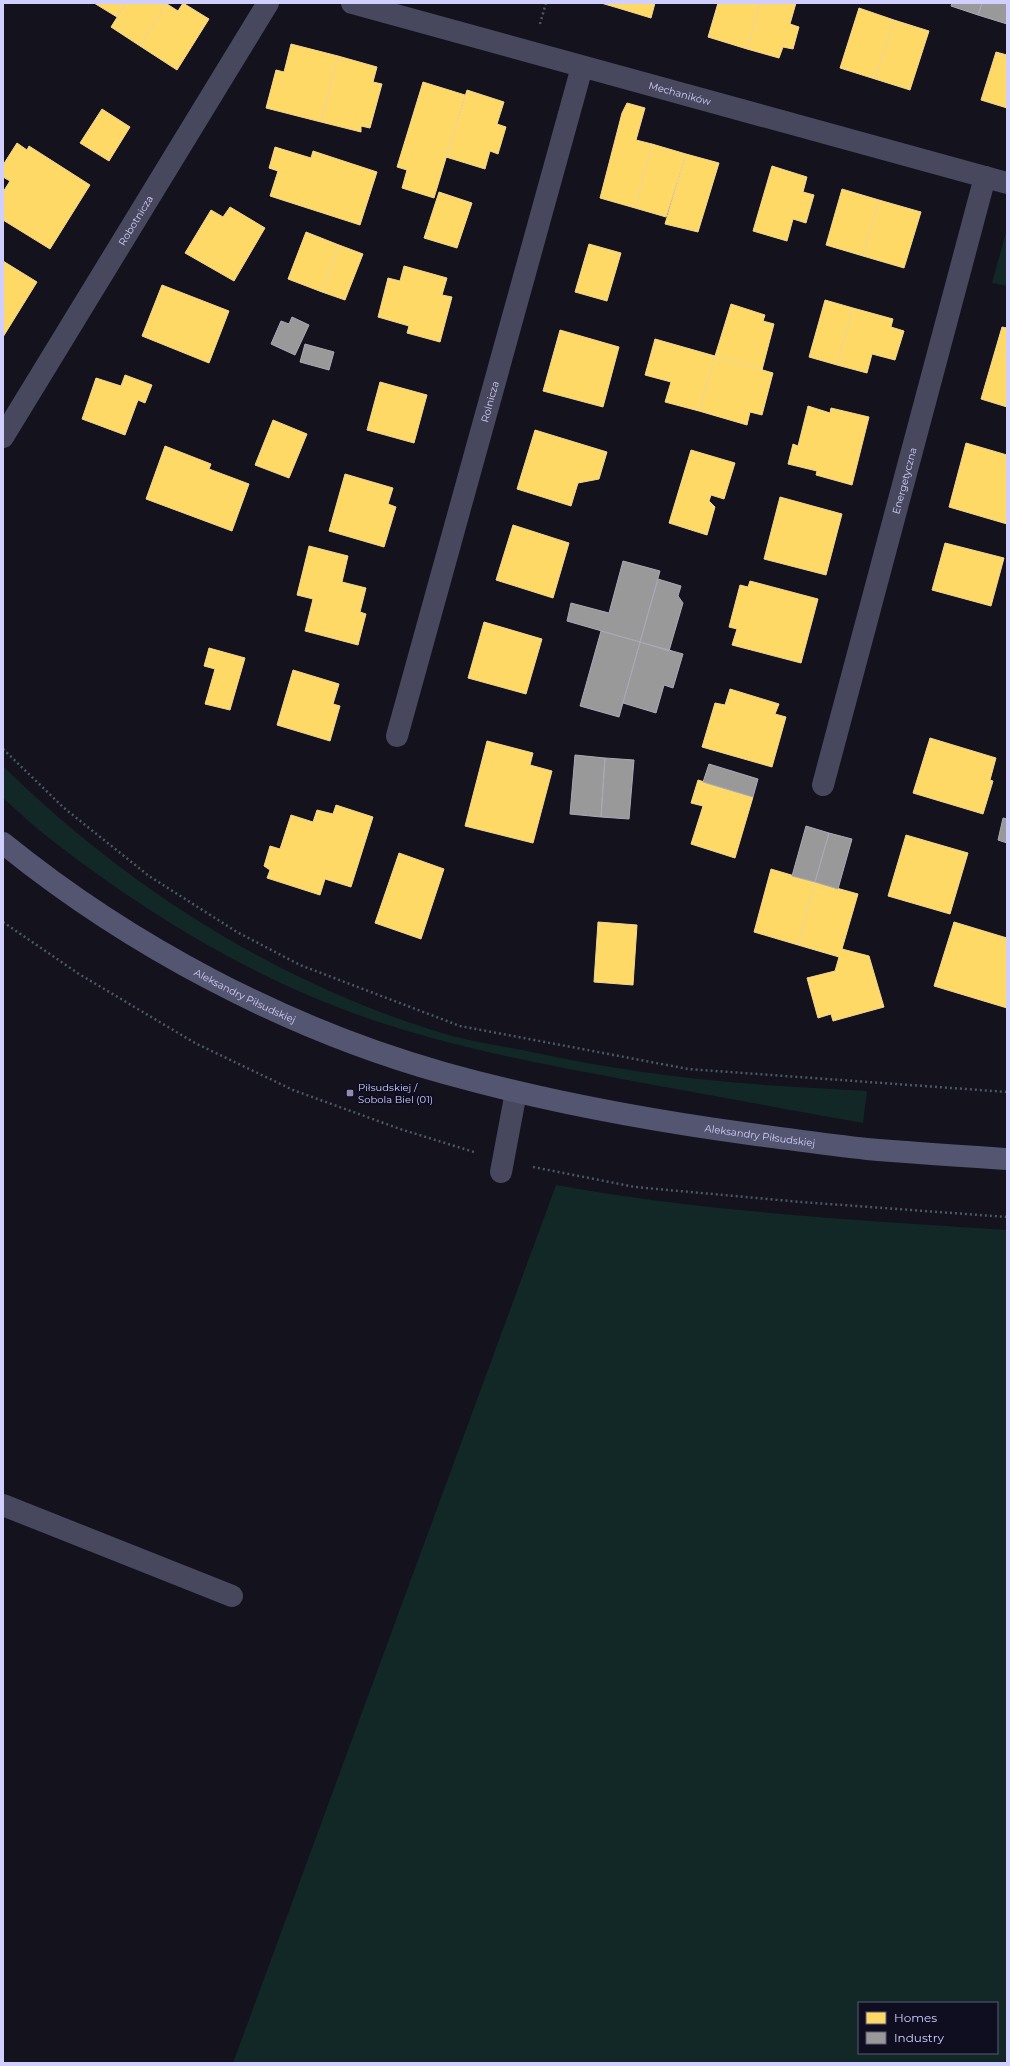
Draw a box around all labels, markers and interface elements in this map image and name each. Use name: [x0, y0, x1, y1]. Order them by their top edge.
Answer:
street label: Mechaników: [647, 78, 713, 108]
street label: Robotnicza: [115, 193, 156, 248]
street label: Rolnicza: [478, 379, 501, 424]
street label: Energetyczna: [889, 446, 919, 515]
street label: Aleksandry Piłsudskiej: [192, 965, 298, 1026]
place label: Piłsudskiej / Sobola Biel (01): [358, 1081, 433, 1106]
marker: Piłsudskiej / Sobola Biel (01): [345, 1088, 355, 1098]
street label: Aleksandry Piłsudskiej: [704, 1121, 816, 1149]
legend: [858, 2002, 998, 2054]
text: Homes: [894, 2010, 937, 2025]
text: Industry: [894, 2030, 944, 2045]

